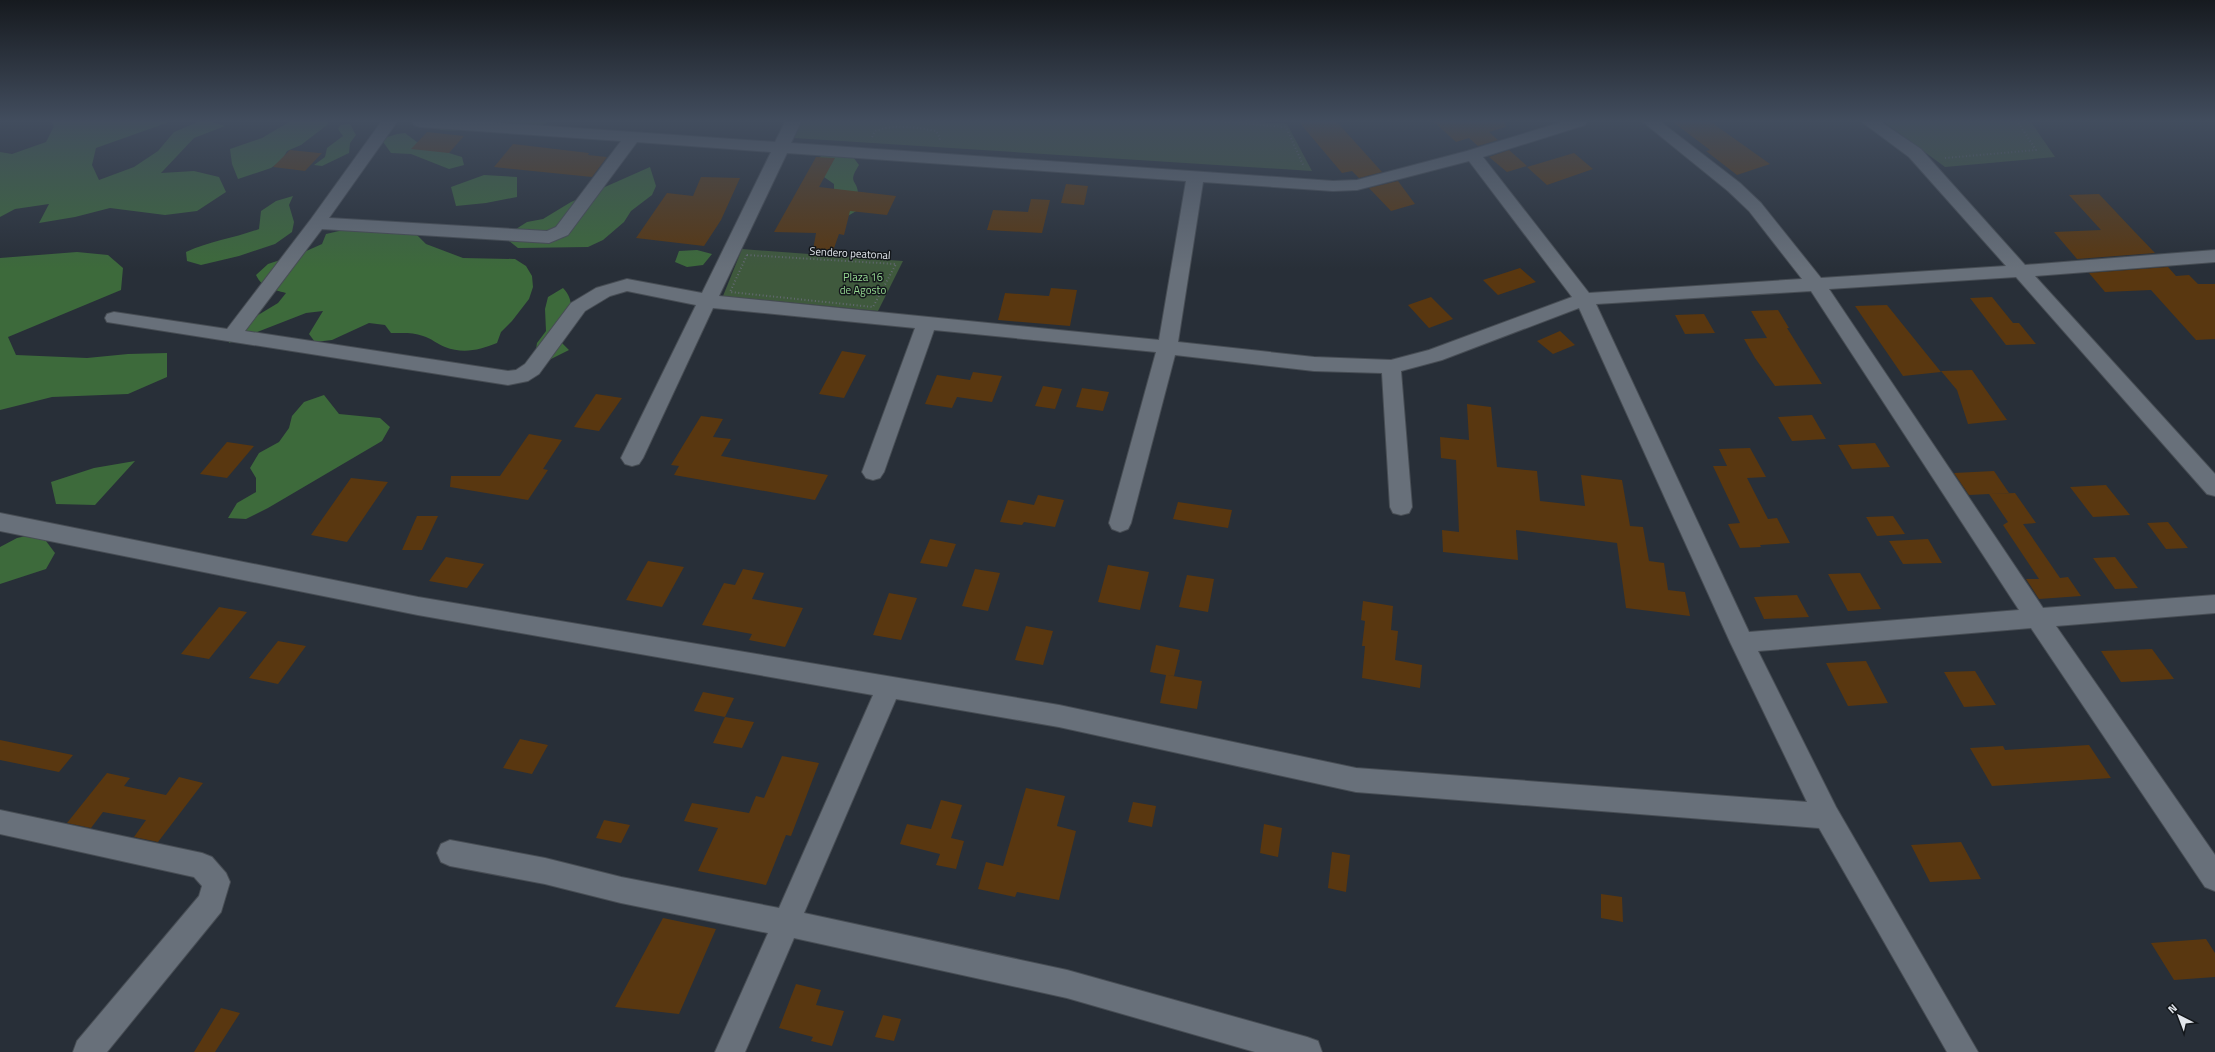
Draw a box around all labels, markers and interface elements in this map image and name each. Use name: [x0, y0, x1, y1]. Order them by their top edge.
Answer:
street label: Sendero peatonal: [809, 243, 891, 263]
park label: Plaza 16 de Agosto: [840, 269, 886, 298]
north arrow: [2159, 996, 2199, 1036]
text: N: [2164, 1000, 2180, 1017]

